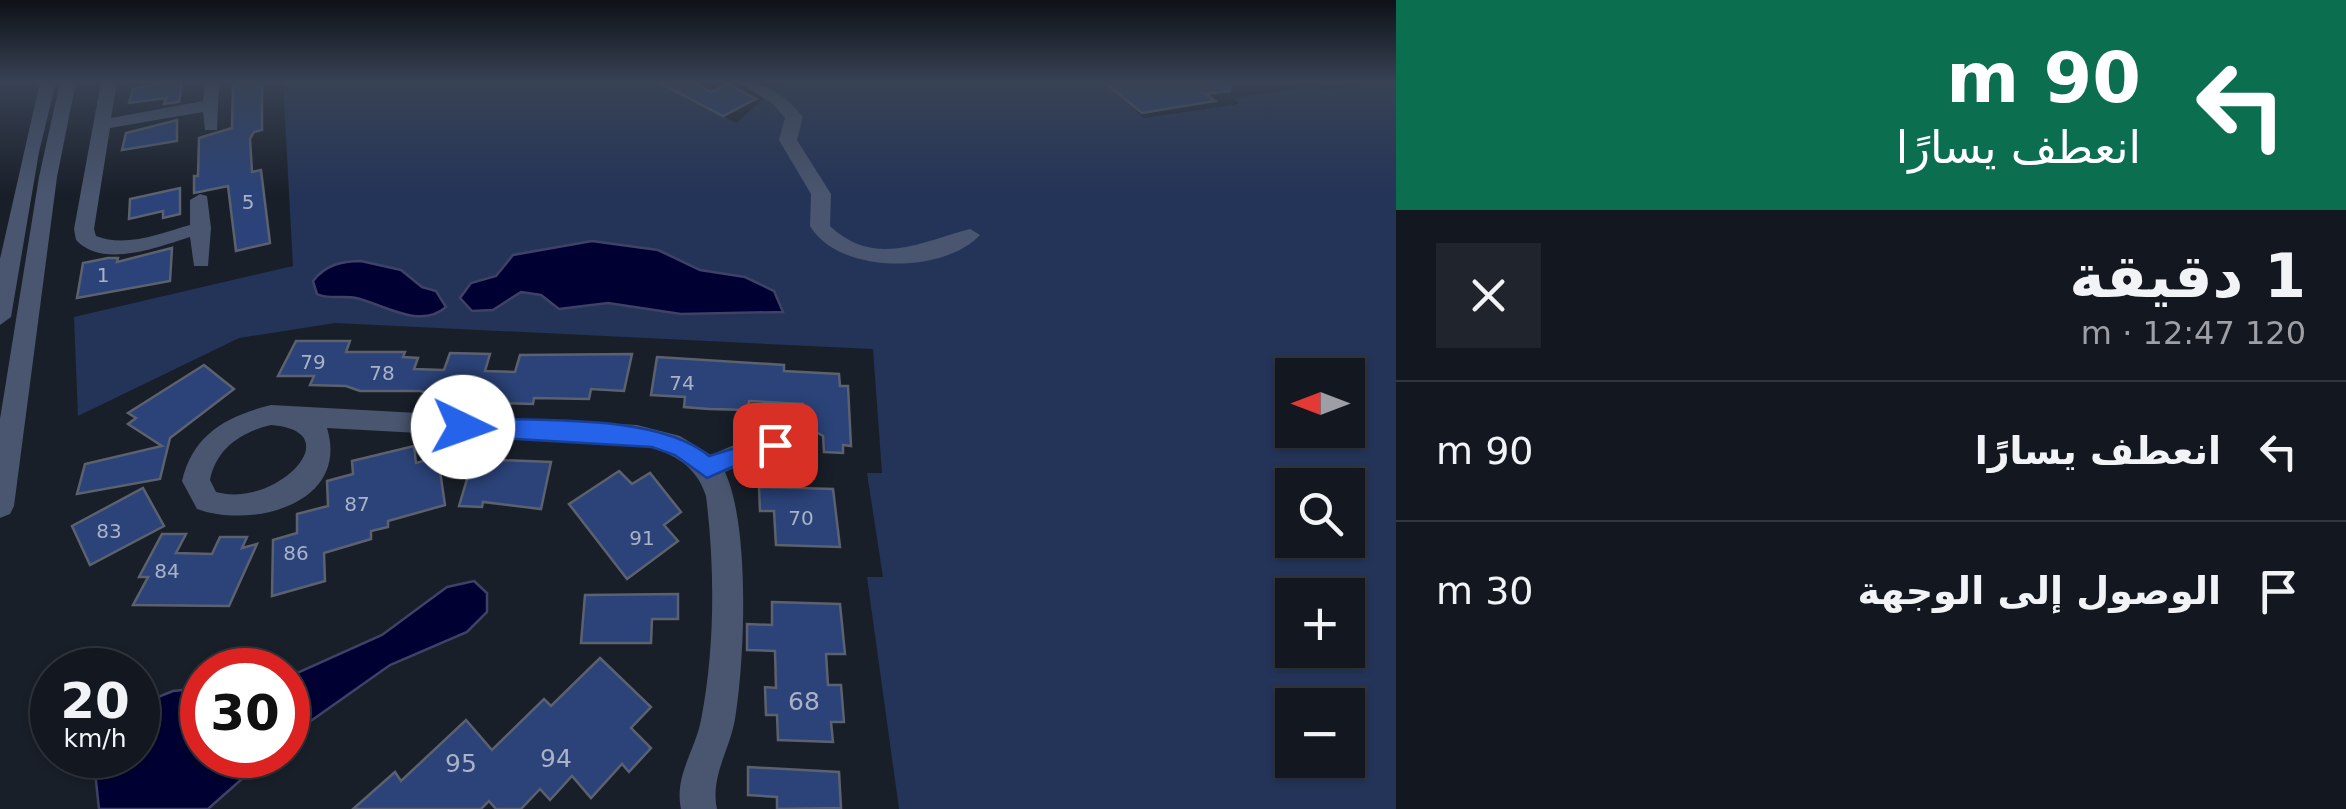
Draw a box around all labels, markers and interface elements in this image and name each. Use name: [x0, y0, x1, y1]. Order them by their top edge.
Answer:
text: 90 m: [1946, 37, 2141, 119]
icon: left: [2176, 40, 2306, 170]
text: انعطف يسارًا: [1896, 121, 2141, 174]
house number: 5: [242, 190, 254, 214]
text: 1 دقيقة: [2069, 241, 2306, 311]
button: close: [1436, 243, 1541, 348]
house number: 1: [97, 263, 109, 287]
text: 120 m · 12:47: [2081, 314, 2306, 352]
house number: 79: [300, 350, 326, 374]
north arrow: [1275, 358, 1365, 448]
map controls: [1275, 358, 1365, 778]
house number: 78: [369, 361, 395, 385]
house number: 74: [669, 371, 695, 395]
position arrow: [411, 375, 515, 479]
pin: [733, 403, 818, 488]
icon: arrive: [748, 418, 803, 473]
icon: left: [2251, 424, 2306, 479]
text: 90 m: [1436, 429, 1533, 473]
text: انعطف يسارًا: [1975, 429, 2221, 473]
button: search: [1275, 468, 1365, 558]
house number: 87: [344, 492, 370, 516]
house number: 70: [788, 506, 814, 530]
house number: 83: [96, 519, 122, 543]
house number: 91: [629, 526, 655, 550]
house number: 86: [283, 541, 309, 565]
house number: 84: [154, 559, 180, 583]
icon: arrive: [2251, 564, 2306, 619]
text: 30 m: [1436, 569, 1533, 613]
text: الوصول إلى الوجهة: [1858, 569, 2221, 613]
button: +: [1275, 578, 1365, 668]
speed limit sign: 30: [180, 648, 310, 778]
text: 20: [60, 672, 130, 730]
house number: 68: [788, 687, 820, 716]
button: −: [1275, 688, 1365, 778]
text: km/h: [63, 724, 127, 753]
house number: 94: [540, 744, 572, 773]
house number: 95: [445, 749, 477, 778]

